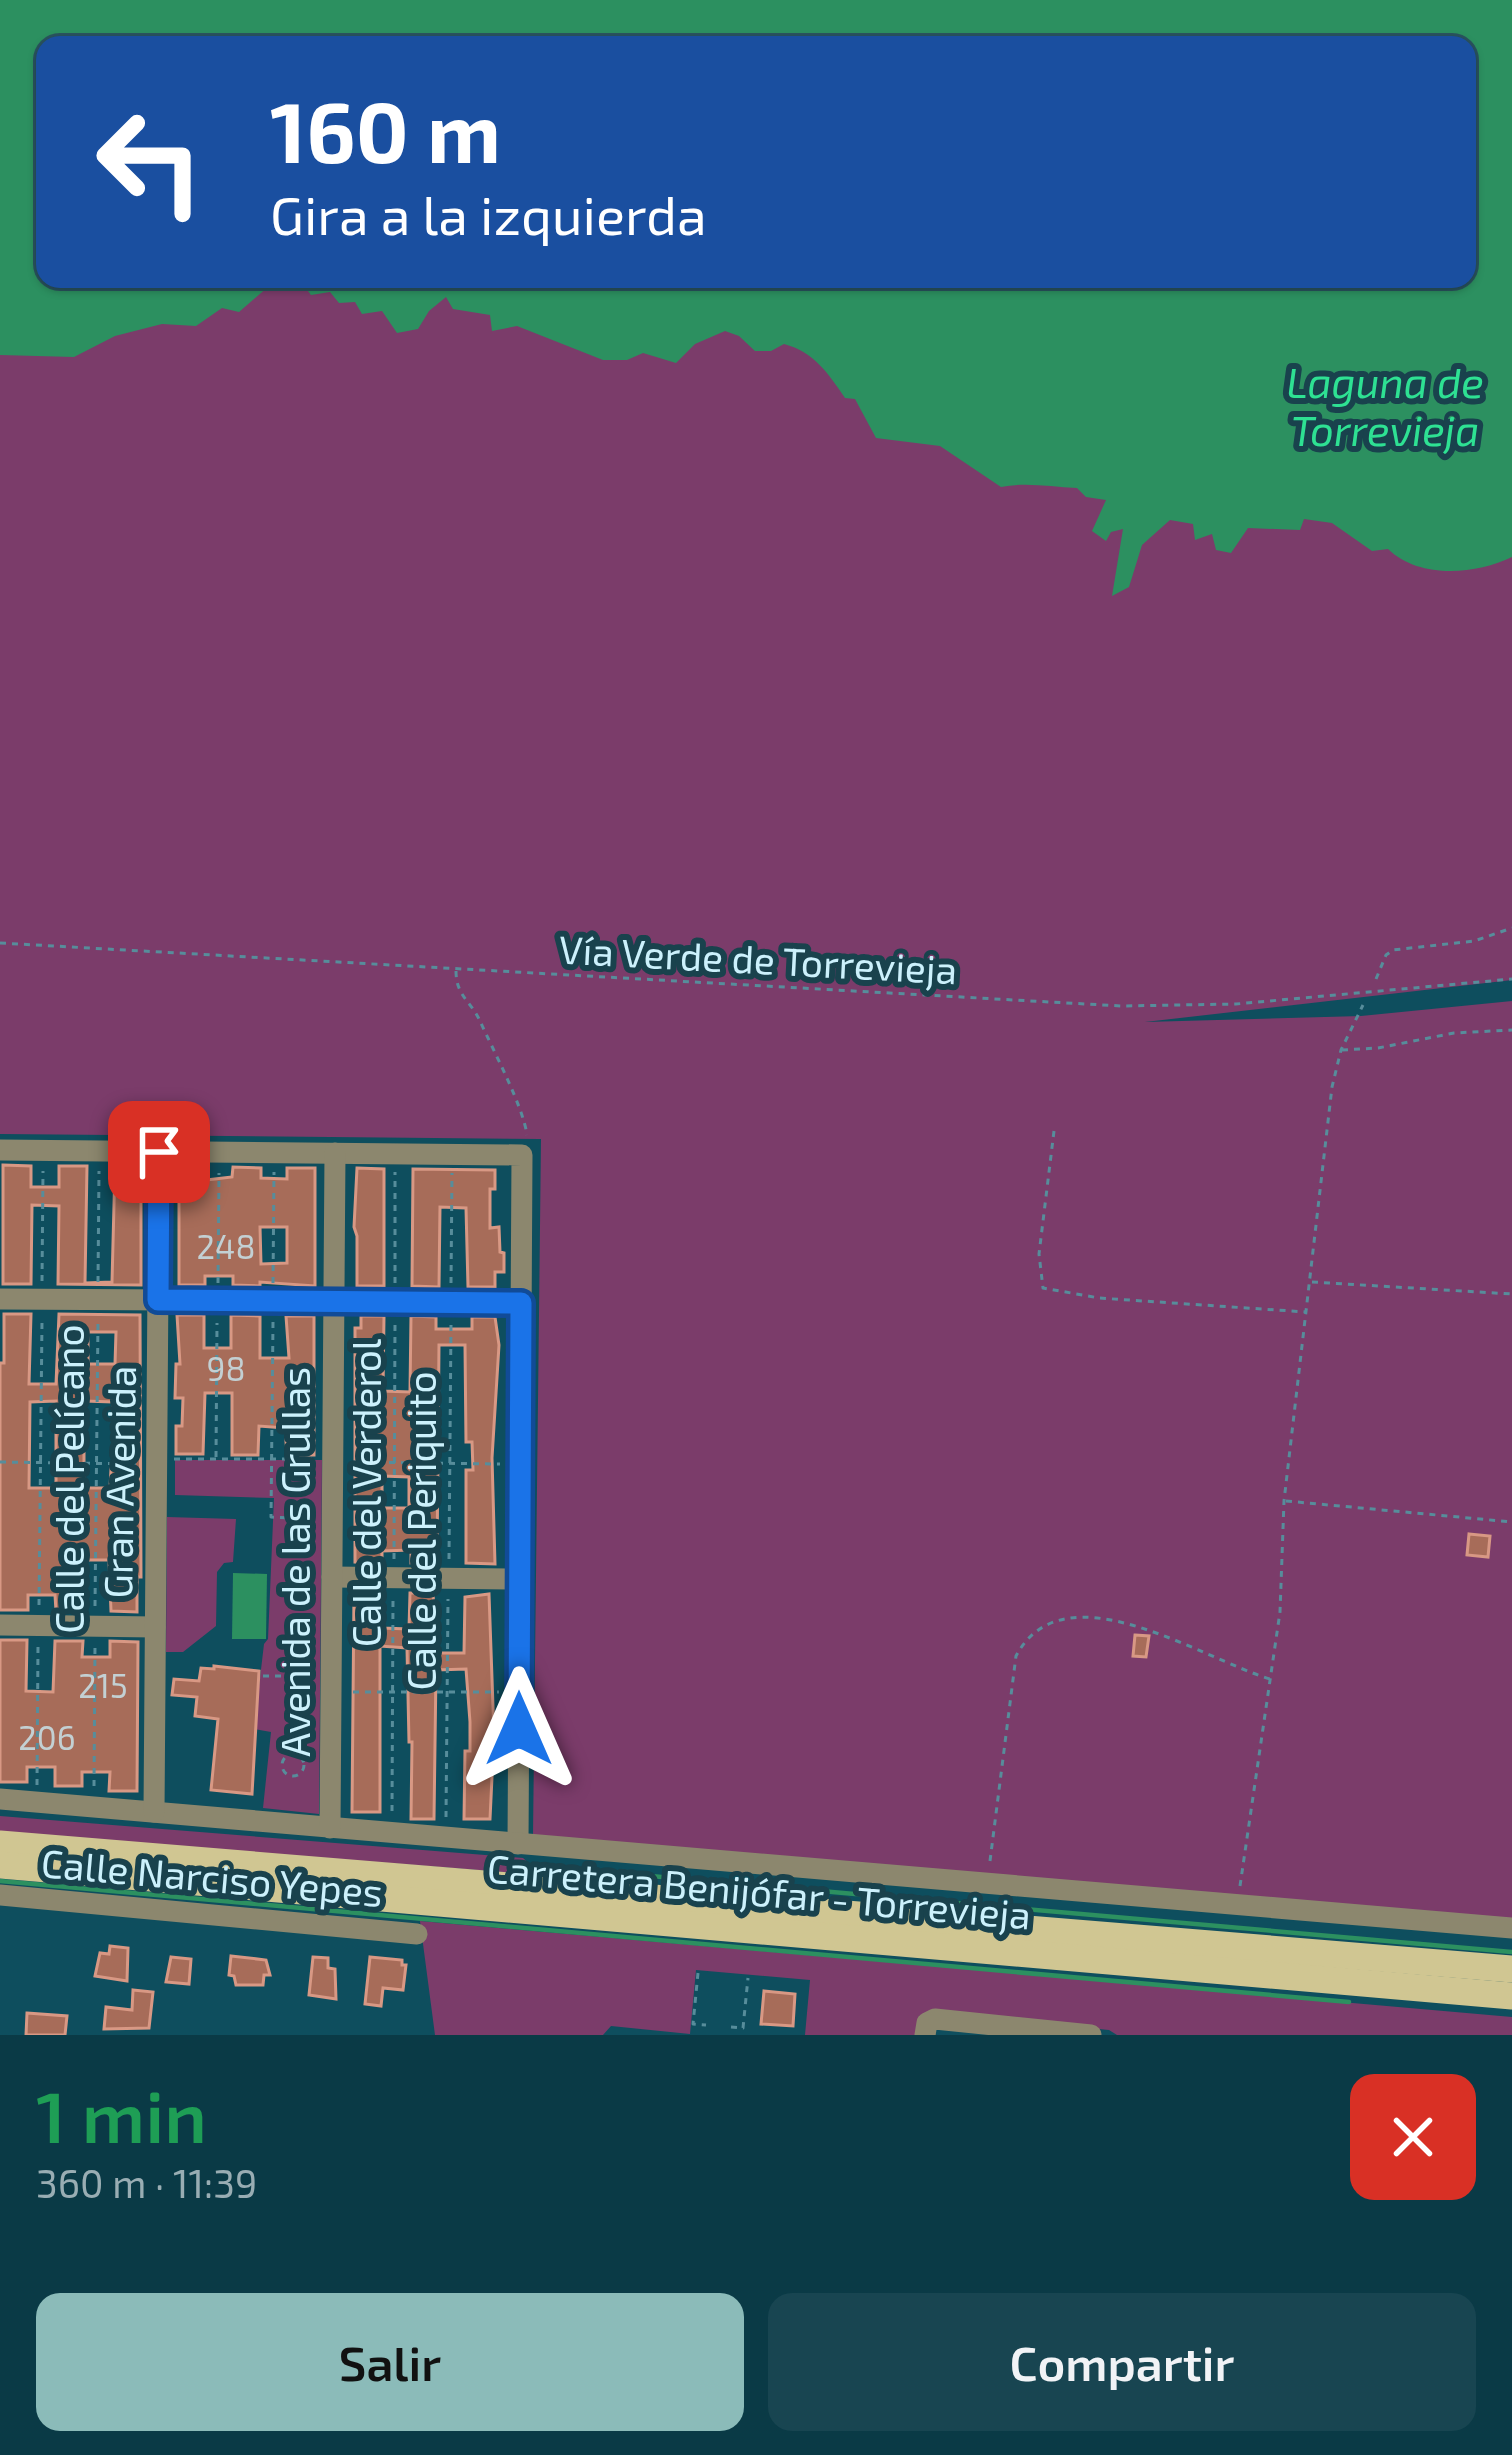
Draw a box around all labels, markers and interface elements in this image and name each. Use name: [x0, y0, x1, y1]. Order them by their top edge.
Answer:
text: 160 m: [270, 79, 501, 180]
icon: left: [72, 84, 228, 240]
text: Gira a la izquierda: [270, 181, 707, 246]
water label: Laguna de Torrevieja: [1286, 356, 1484, 455]
street label: Vía Verde de Torrevieja: [558, 925, 958, 992]
pin: [108, 1101, 210, 1203]
icon: arrive: [126, 1119, 192, 1185]
house number: 248: [197, 1226, 255, 1266]
street label: Calle del Pelícano: [45, 1324, 92, 1634]
street label: Calle del Verderol: [342, 1338, 389, 1647]
house number: 98: [207, 1348, 245, 1388]
street label: Gran Avenida: [93, 1365, 144, 1599]
street label: Avenida de las Grullas: [271, 1367, 318, 1757]
street label: Calle del Periquito: [397, 1371, 444, 1691]
house number: 215: [78, 1665, 128, 1705]
position arrow: [456, 1666, 582, 1792]
house number: 206: [18, 1717, 76, 1757]
street label: Calle Narciso Yepes: [39, 1838, 385, 1915]
street label: Carretera Benijófar - Torrevieja: [485, 1843, 1033, 1938]
text: 1 min: [36, 2071, 207, 2157]
button: close: [1350, 2074, 1476, 2200]
text: 360 m · 11:39: [36, 2159, 257, 2206]
button: Salir: [36, 2293, 744, 2431]
button: Compartir: [768, 2293, 1476, 2431]

